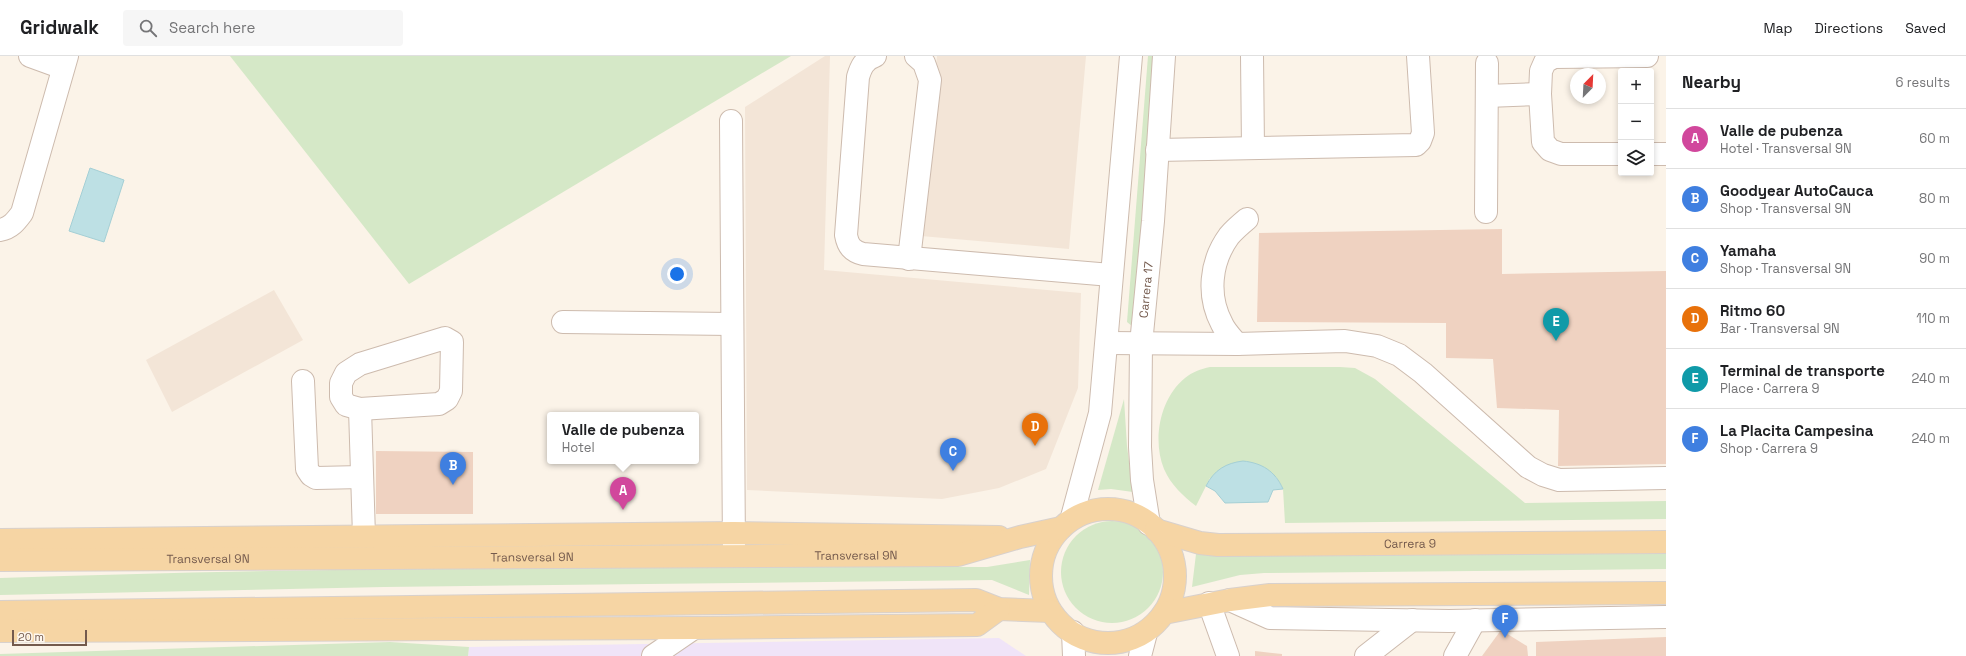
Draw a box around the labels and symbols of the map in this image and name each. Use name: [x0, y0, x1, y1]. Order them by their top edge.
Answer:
north arrow: [1570, 68, 1606, 104]
street label: Carrera 17: [1136, 261, 1157, 319]
your location: [667, 264, 687, 284]
pin: E: [1543, 308, 1569, 341]
pin: D: [1022, 413, 1048, 446]
pin: C: [940, 438, 966, 471]
pin: B: [440, 452, 466, 485]
pin: A: [610, 477, 636, 510]
street label: Carrera 9: [1384, 536, 1436, 552]
street label: Transversal 9N: [814, 547, 898, 564]
street label: Transversal 9N: [490, 549, 574, 565]
street label: Transversal 9N: [166, 551, 250, 567]
pin: F: [1492, 605, 1518, 638]
scale bar: [12, 628, 87, 647]

